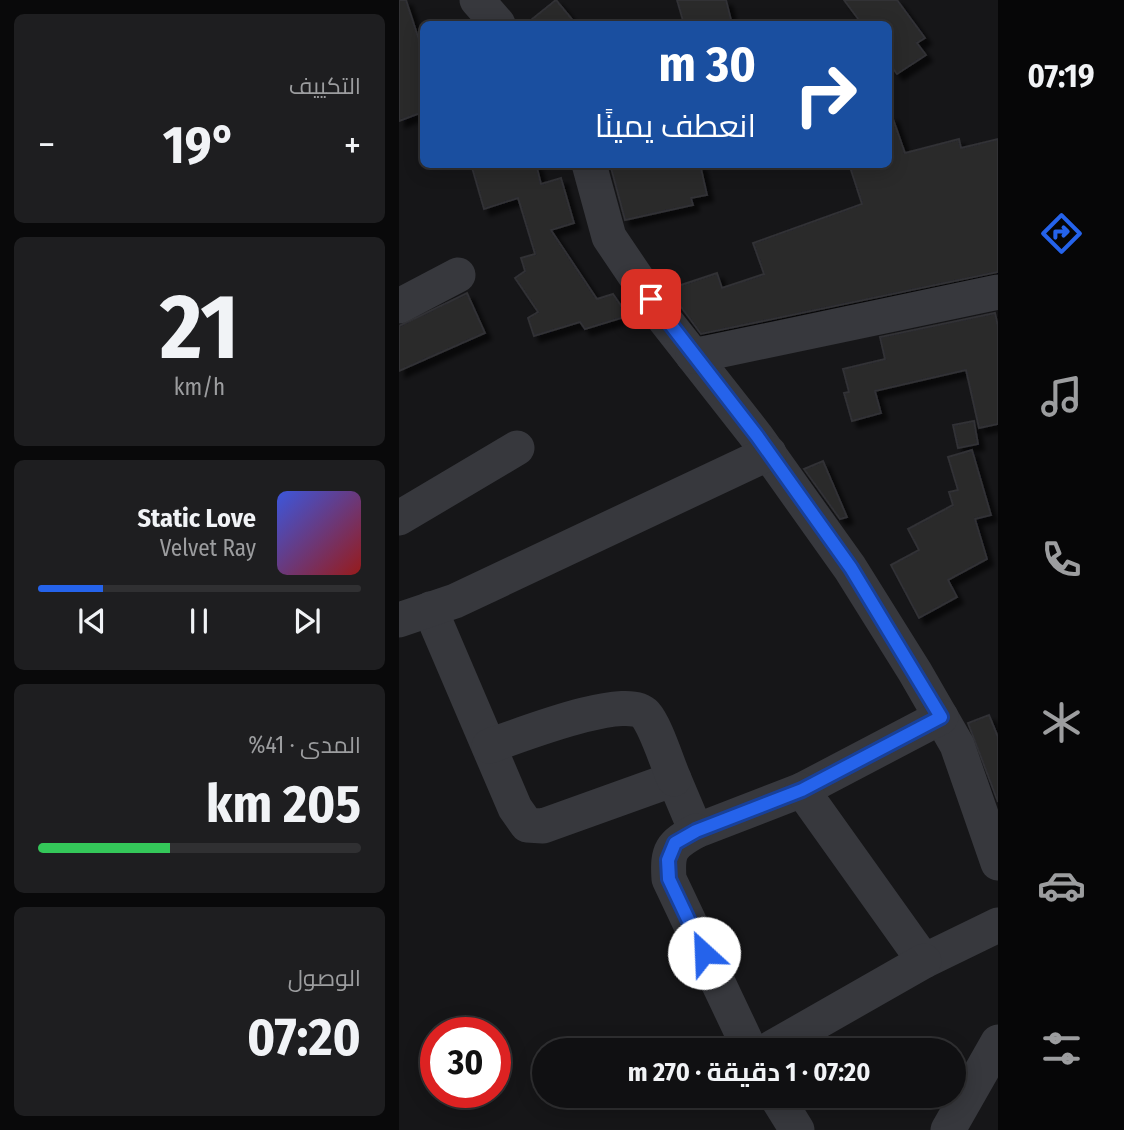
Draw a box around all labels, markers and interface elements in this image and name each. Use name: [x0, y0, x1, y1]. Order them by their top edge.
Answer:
text: 30 m: [658, 35, 756, 94]
icon: right: [780, 49, 871, 140]
text: 07:19: [1028, 57, 1094, 95]
text: التكييف: [289, 72, 361, 100]
text: انعطف يمينًا: [595, 107, 756, 145]
text: 19°: [163, 114, 236, 177]
text: −: [38, 122, 55, 168]
text: +: [344, 122, 361, 168]
icon: directions: [1037, 209, 1086, 258]
pin: [621, 269, 681, 329]
text: 21: [160, 273, 239, 382]
icon: arrive: [632, 280, 670, 318]
icon: music: [1037, 372, 1086, 421]
text: km/h: [174, 373, 225, 401]
text: Static Love: [138, 503, 256, 534]
text: Velvet Ray: [160, 534, 256, 562]
icon: phone: [1037, 535, 1086, 584]
icon: previous: [73, 602, 111, 640]
icon: pause: [180, 602, 218, 640]
icon: next: [288, 602, 326, 640]
icon: climate: [1037, 698, 1086, 747]
text: المدى · 41%: [248, 731, 361, 759]
text: 205 km: [206, 773, 361, 836]
icon: car: [1037, 861, 1086, 910]
position arrow: [667, 916, 741, 990]
text: الوصول: [288, 964, 361, 992]
text: 07:20: [247, 1006, 361, 1069]
speed limit sign: 30: [420, 1017, 511, 1108]
icon: filters: [1037, 1024, 1086, 1073]
text: 07:20 · 1 دقيقة · 270 m: [628, 1057, 870, 1088]

